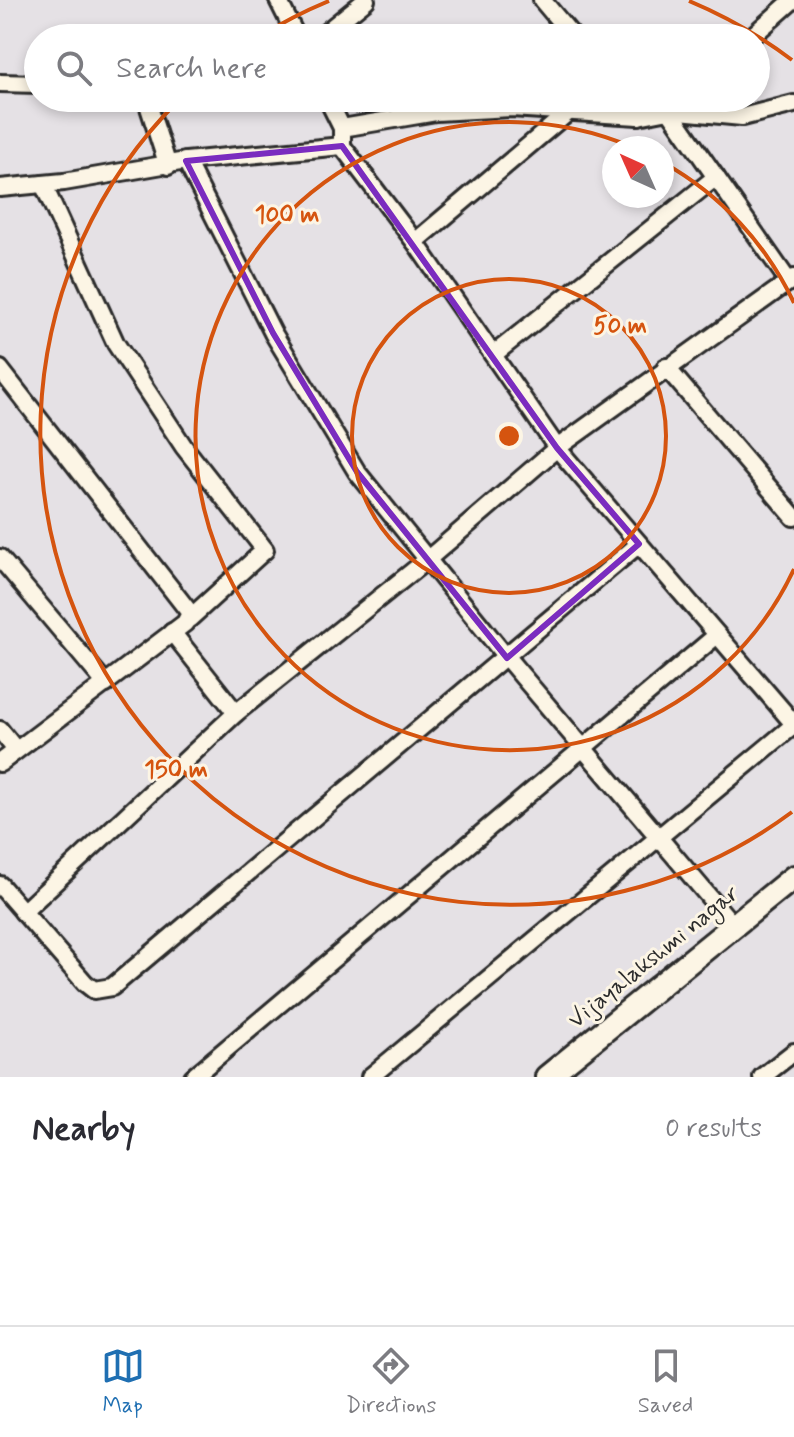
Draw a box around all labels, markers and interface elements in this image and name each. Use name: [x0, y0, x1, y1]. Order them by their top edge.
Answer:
search box: [24, 24, 770, 112]
icon: search: [52, 46, 96, 90]
text: Search here: [116, 49, 267, 88]
north arrow: [602, 136, 674, 208]
text: 100 m: [255, 200, 319, 231]
text: 50 m: [593, 311, 647, 342]
centre of rings: [495, 422, 523, 450]
text: 150 m: [144, 755, 208, 786]
street label: Vijayalakshmi nagar: [562, 878, 747, 1037]
text: Nearby: [32, 1107, 136, 1152]
text: 0 results: [665, 1112, 762, 1146]
tab: Map: [101, 1344, 145, 1420]
tab: Directions: [346, 1344, 436, 1420]
tab: Saved: [638, 1344, 693, 1420]

